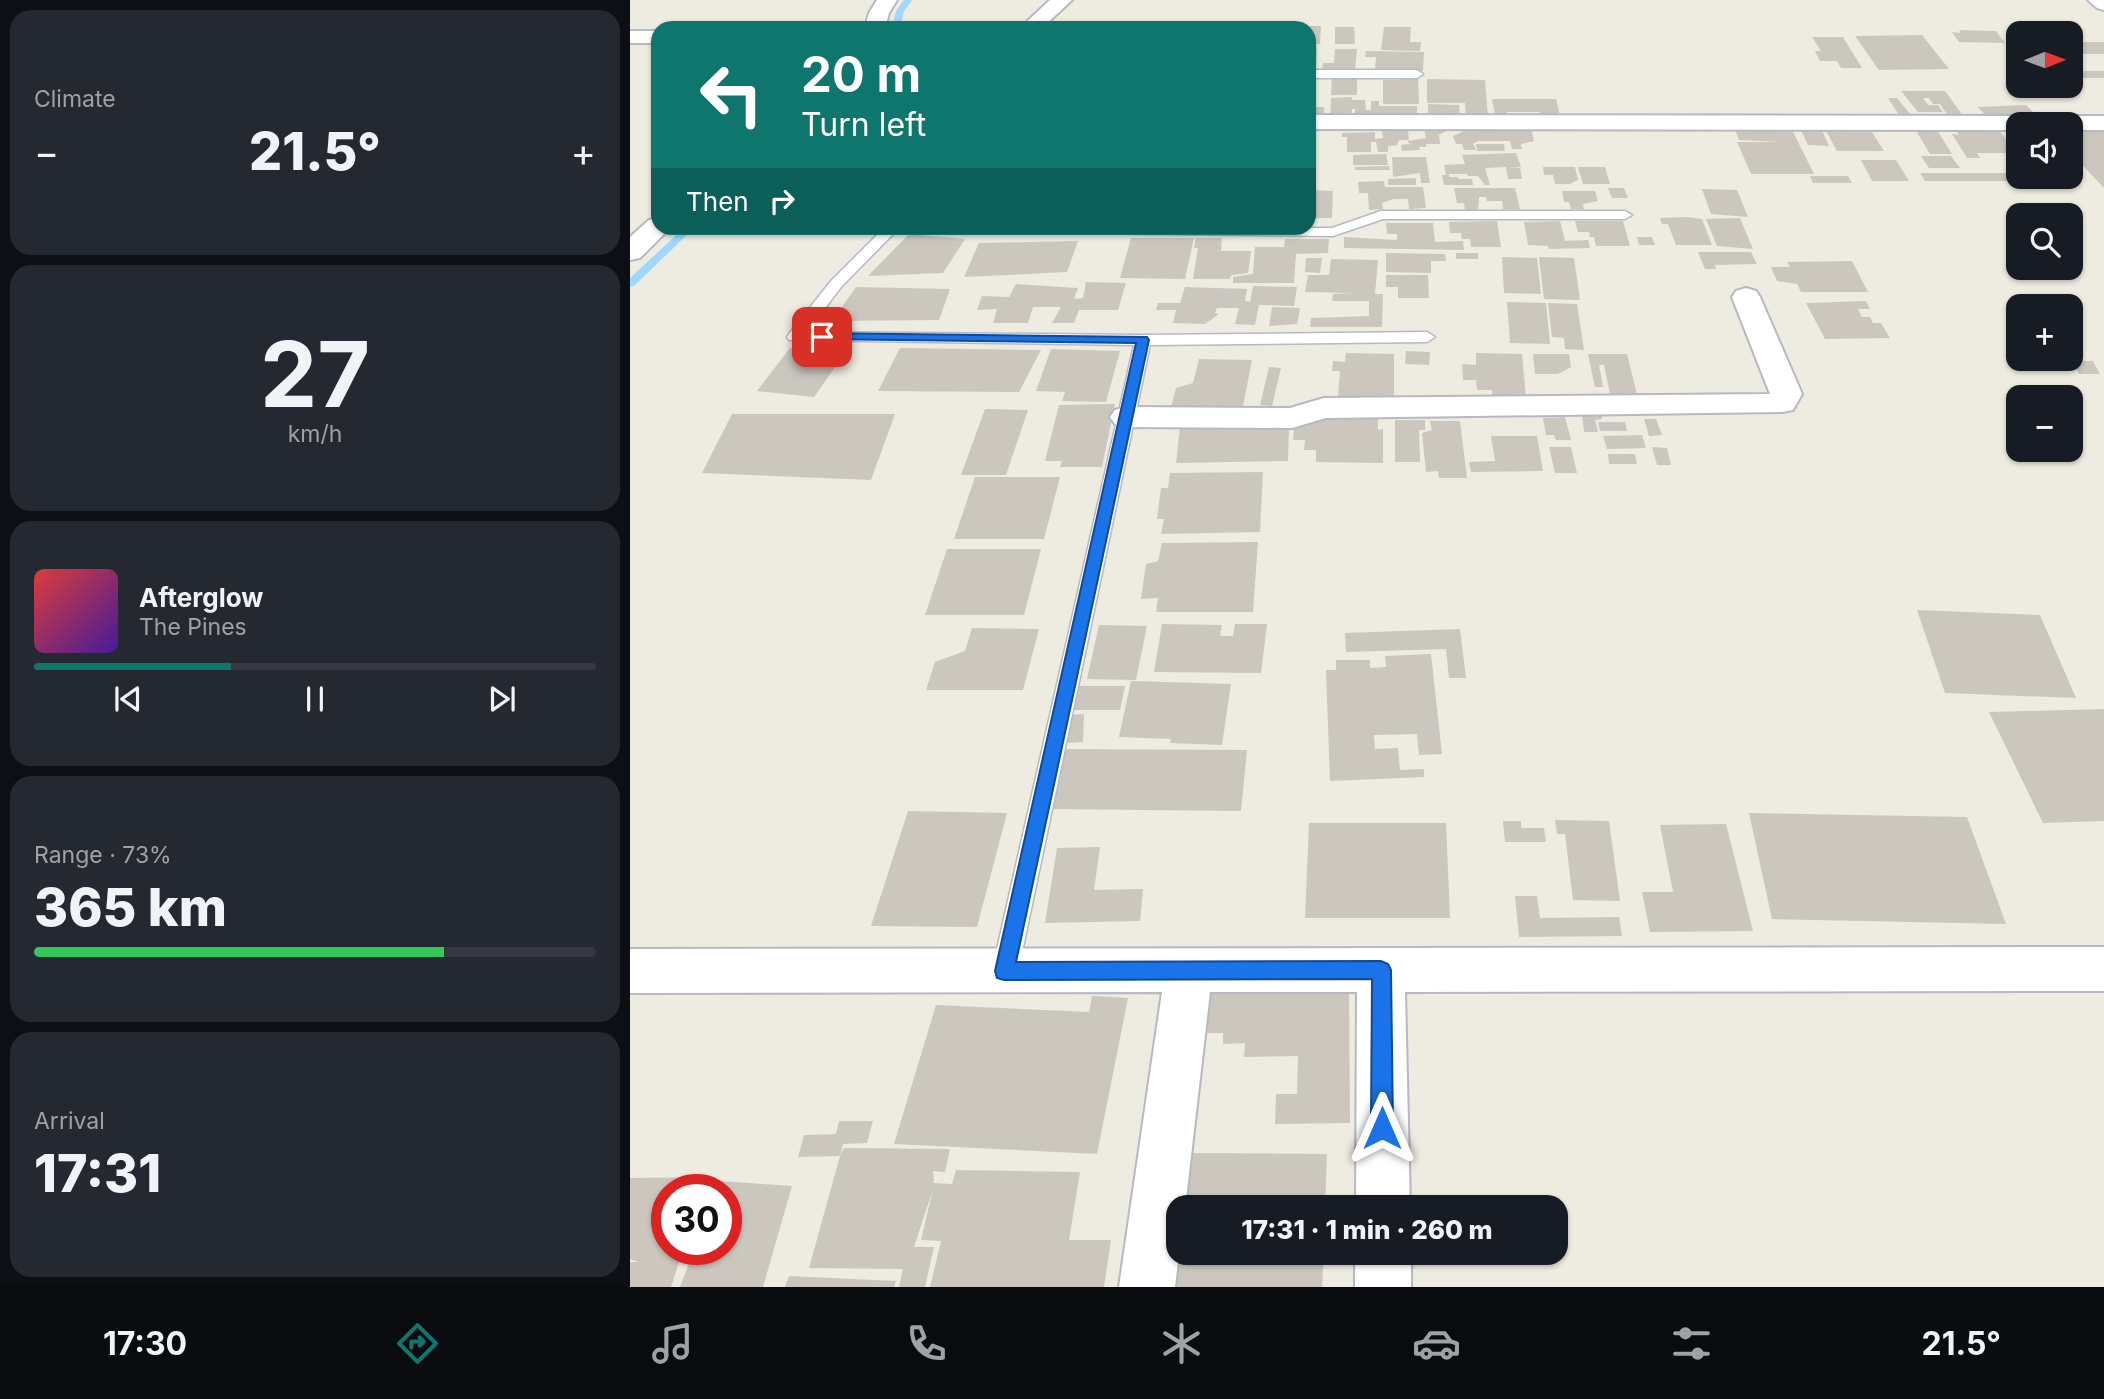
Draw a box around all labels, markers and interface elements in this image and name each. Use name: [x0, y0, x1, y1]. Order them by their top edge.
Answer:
north arrow: [2006, 21, 2082, 98]
map controls: [2006, 21, 2083, 462]
text: 20 m: [801, 45, 921, 104]
icon: left: [686, 49, 777, 140]
text: Climate: [34, 85, 116, 113]
text: Turn left: [801, 105, 926, 144]
button: sound: [2006, 112, 2083, 189]
text: 21.5°: [249, 120, 381, 183]
text: −: [34, 129, 59, 175]
text: +: [571, 129, 596, 175]
icon: right: [763, 182, 801, 220]
text: Then: [686, 186, 749, 217]
button: search: [2006, 203, 2083, 280]
button: +: [2006, 294, 2083, 371]
pin: [792, 307, 852, 367]
icon: arrive: [803, 318, 841, 356]
text: 27: [260, 319, 370, 429]
button: −: [2006, 385, 2083, 462]
text: km/h: [288, 420, 342, 448]
text: Afterglow: [139, 582, 263, 613]
text: The Pines: [139, 613, 247, 641]
icon: previous: [109, 680, 147, 718]
icon: pause: [296, 680, 334, 718]
icon: next: [483, 680, 521, 718]
text: Range · 73%: [34, 841, 172, 869]
text: 365 km: [34, 876, 227, 939]
position arrow: [1345, 1091, 1419, 1165]
text: Arrival: [34, 1107, 105, 1135]
text: 17:31: [34, 1142, 161, 1205]
speed limit sign: 30: [651, 1174, 742, 1265]
text: 17:31 · 1 min · 260 m: [1241, 1214, 1493, 1245]
icon: directions: [393, 1319, 442, 1368]
icon: music: [648, 1319, 697, 1368]
icon: phone: [902, 1319, 951, 1368]
icon: climate: [1157, 1319, 1206, 1368]
icon: car: [1412, 1319, 1461, 1368]
icon: filters: [1667, 1319, 1716, 1368]
text: 17:30: [103, 1324, 187, 1363]
text: 21.5°: [1922, 1324, 2001, 1363]

